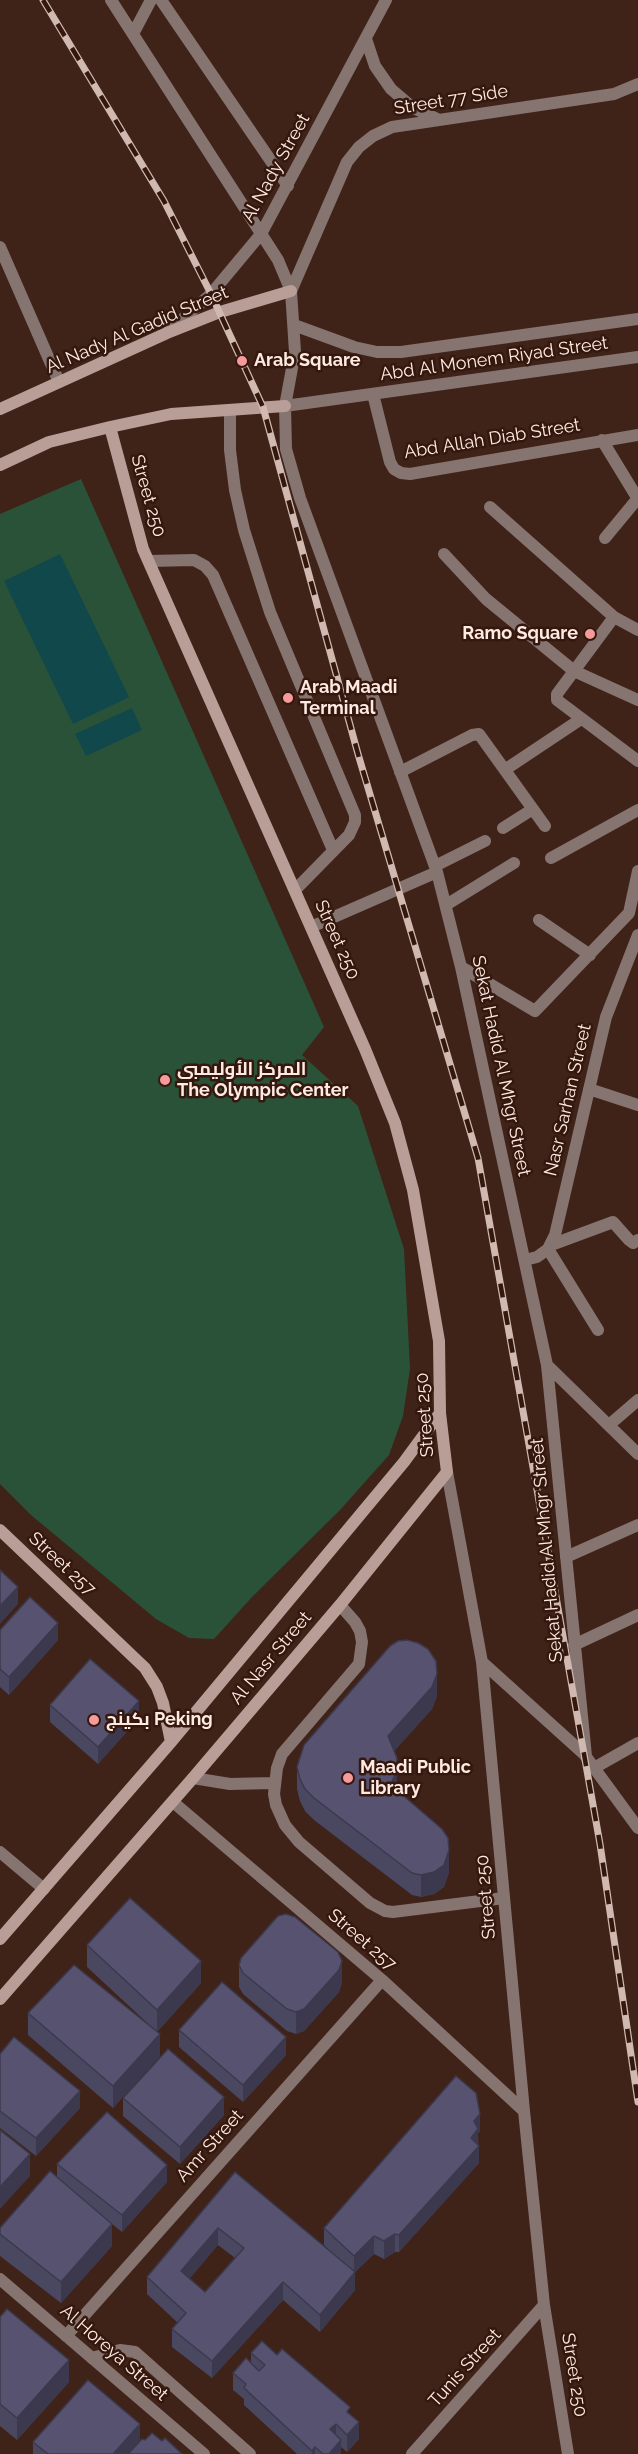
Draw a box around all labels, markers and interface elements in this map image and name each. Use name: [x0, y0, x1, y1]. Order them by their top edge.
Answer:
street label: Street 77 Side: [393, 80, 509, 120]
street label: Al Nady Street: [237, 110, 315, 226]
street label: Al Nady Al Gadid Street: [43, 282, 231, 378]
street label: Abd Al Monem Riyad Street: [379, 332, 609, 386]
place label: Arab Square: [254, 350, 361, 372]
marker: Arab Square: [235, 354, 249, 368]
street label: Abd Allah Diab Street: [402, 414, 582, 464]
street label: Street 250: [126, 452, 170, 540]
place label: Ramo Square: [462, 623, 578, 645]
marker: Ramo Square: [583, 627, 597, 641]
place label: Arab Maadi Terminal: [300, 677, 397, 720]
marker: Arab Maadi Terminal: [281, 691, 295, 705]
street label: Street 250: [310, 897, 364, 983]
street label: Sekat Hadid Al Mhgr Street: [467, 954, 535, 1178]
street label: Nasr Sarhan Street: [540, 1022, 596, 1178]
place label: المركز الأوليمبى The Olympic Center: [177, 1059, 349, 1102]
marker: المركز الأوليمبى The Olympic Center: [158, 1073, 172, 1087]
street label: Street 250: [411, 1372, 439, 1458]
street label: Sekat Hadid Al Mhgr Street: [526, 1437, 568, 1663]
street label: Street 257: [24, 1528, 100, 1600]
street label: Al Nasr Street: [226, 1607, 316, 1709]
place label: بكينج Peking: [106, 1709, 213, 1731]
marker: بكينج Peking: [87, 1713, 101, 1727]
place label: Maadi Public Library: [360, 1757, 471, 1800]
marker: Maadi Public Library: [341, 1771, 355, 1785]
street label: Street 250: [472, 1854, 500, 1940]
street label: Street 257: [323, 1905, 401, 1975]
street label: Amr Street: [172, 2106, 248, 2186]
street label: Al Horeya Street: [56, 2300, 172, 2406]
street label: Tunis Street: [424, 2324, 506, 2412]
street label: Street 250: [557, 2331, 591, 2419]

